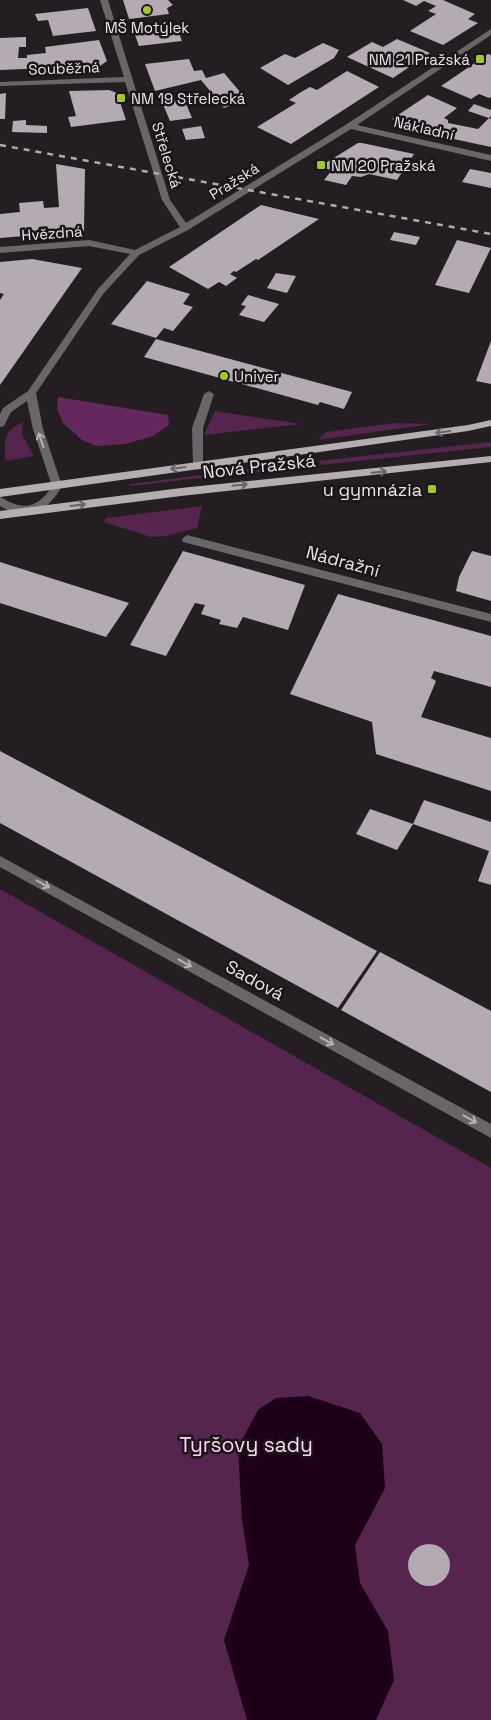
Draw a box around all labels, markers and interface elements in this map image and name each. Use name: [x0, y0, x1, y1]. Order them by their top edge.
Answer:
marker: MŠ Motýlek: [141, 4, 153, 16]
place label: MŠ Motýlek: [105, 18, 189, 37]
place label: NM 21 Pražská: [369, 50, 470, 69]
marker: NM 21 Pražská: [474, 53, 486, 65]
street label: Souběžná: [28, 57, 100, 79]
place label: NM 19 Střelecká: [131, 89, 246, 108]
marker: NM 19 Střelecká: [115, 92, 127, 104]
street label: Nákladní: [392, 112, 456, 144]
street label: Střelecká: [148, 120, 186, 191]
place label: NM 20 Pražská: [331, 156, 436, 175]
street label: Pražská: [206, 158, 263, 204]
marker: NM 20 Pražská: [315, 159, 327, 171]
street label: Hvězdná: [21, 221, 84, 245]
place label: Univer: [234, 367, 280, 386]
marker: Univer: [218, 370, 230, 382]
one-way arrow: [435, 427, 451, 437]
one-way arrow: [36, 433, 45, 448]
street label: Nová Pražská: [201, 449, 317, 483]
one-way arrow: [170, 464, 186, 474]
one-way arrow: [371, 467, 387, 476]
place label: u gymnázia: [323, 478, 422, 501]
one-way arrow: [231, 480, 247, 490]
marker: u gymnázia: [426, 483, 438, 495]
one-way arrow: [70, 499, 86, 509]
street label: Nádražní: [304, 540, 383, 582]
one-way arrow: [35, 879, 50, 889]
street label: Sadová: [222, 955, 288, 1005]
one-way arrow: [177, 958, 192, 968]
one-way arrow: [320, 1036, 335, 1046]
one-way arrow: [462, 1115, 476, 1125]
park label: Tyršovy sady: [179, 1431, 313, 1458]

